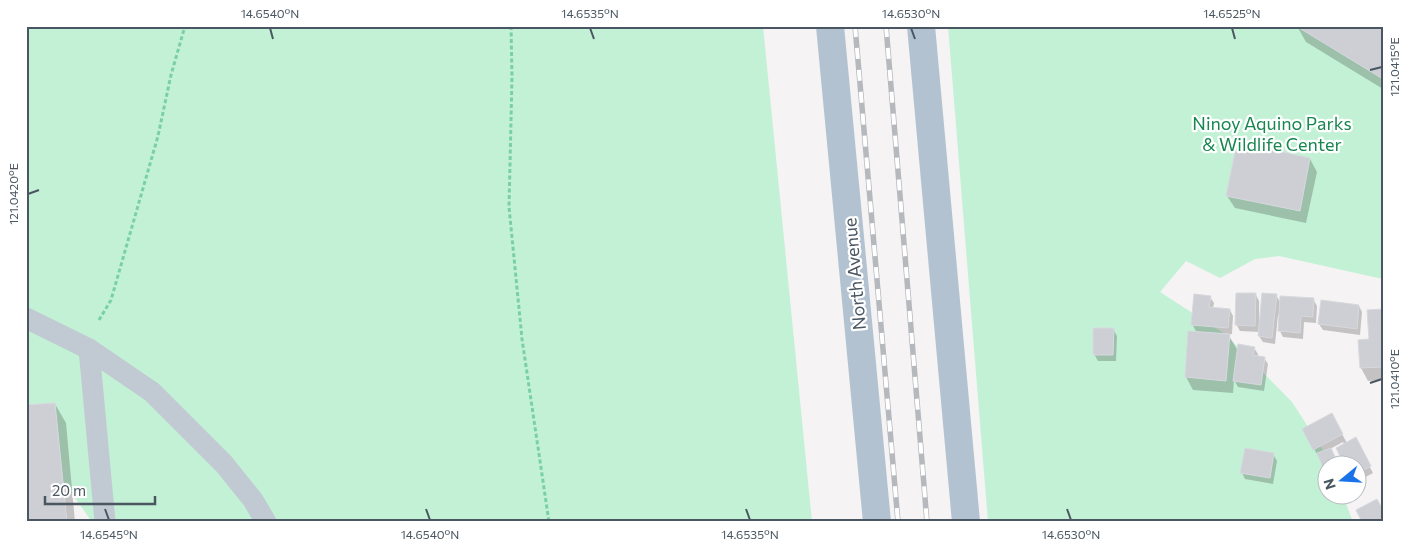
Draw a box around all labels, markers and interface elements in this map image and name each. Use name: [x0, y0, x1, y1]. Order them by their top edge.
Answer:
text: 14.6540°N: [241, 6, 299, 20]
text: 14.6535°N: [561, 6, 619, 20]
text: 14.6530°N: [882, 6, 940, 20]
text: 14.6525°N: [1203, 6, 1261, 20]
text: 121.0415°E: [1387, 37, 1401, 97]
park label: Ninoy Aquino Parks & Wildlife Center: [1192, 112, 1352, 155]
text: 121.0420°E: [6, 163, 20, 225]
street label: North Avenue: [838, 217, 870, 331]
text: 121.0410°E: [1387, 349, 1401, 409]
north arrow: [1316, 456, 1366, 506]
scale bar: [45, 473, 155, 505]
text: N: [1319, 477, 1339, 492]
text: 20 m: [52, 481, 86, 499]
text: 14.6545°N: [80, 527, 138, 541]
text: 14.6540°N: [401, 527, 459, 541]
text: 14.6535°N: [721, 527, 779, 541]
text: 14.6530°N: [1042, 527, 1100, 541]

